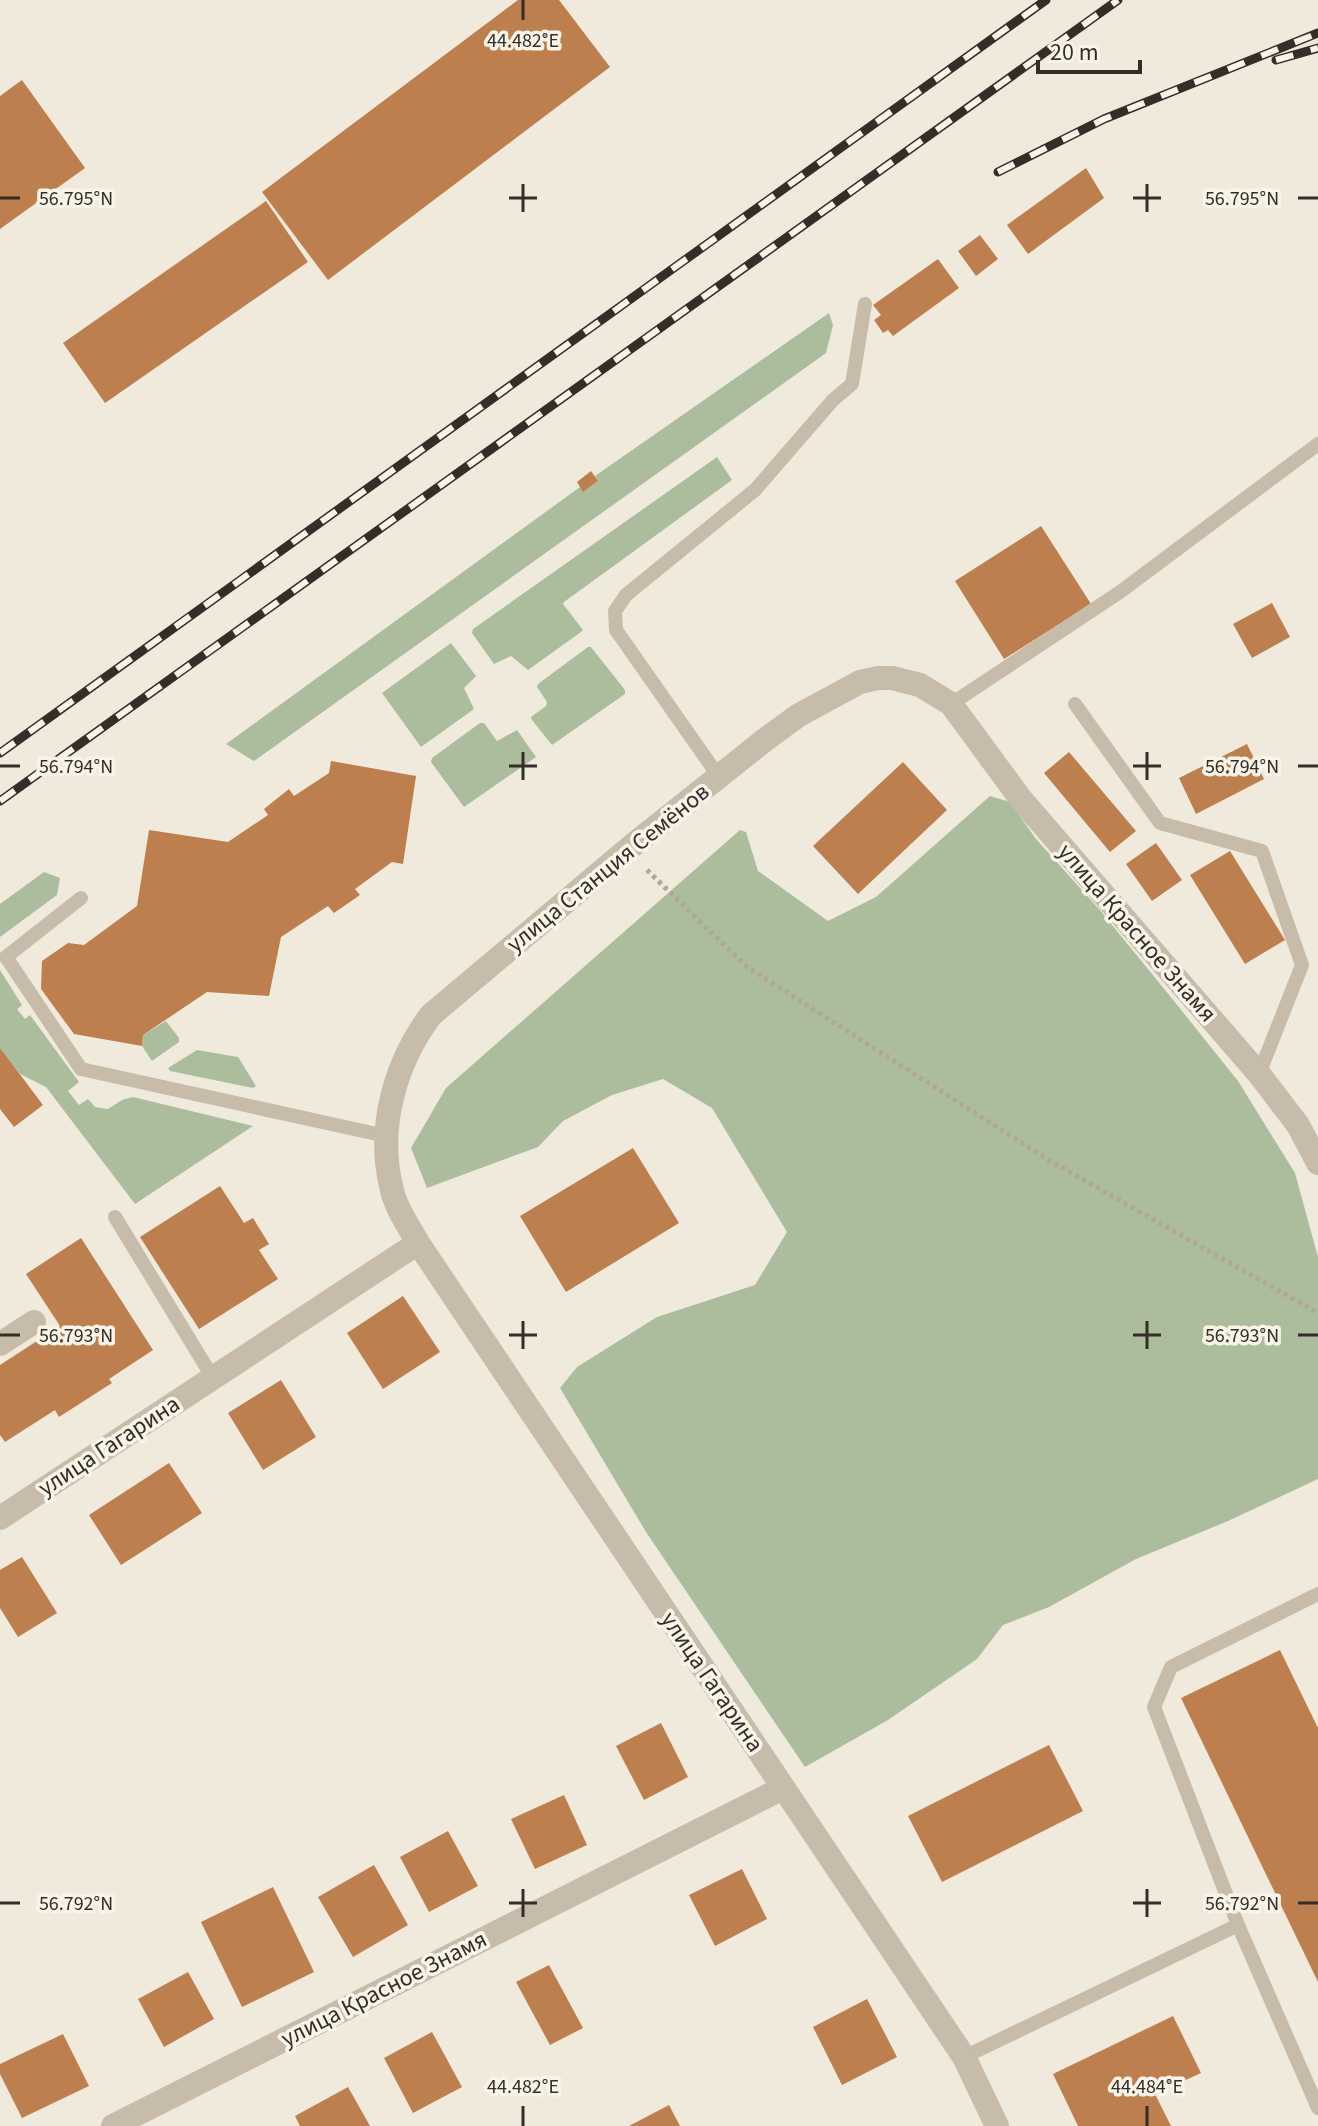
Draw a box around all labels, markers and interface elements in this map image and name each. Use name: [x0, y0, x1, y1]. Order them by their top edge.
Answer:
scale bar: [1038, 24, 1140, 74]
text: 44.482°E: [487, 27, 559, 55]
text: 20 m: [1050, 35, 1099, 70]
text: 56.795°N: [39, 185, 113, 213]
text: 56.795°N: [1205, 185, 1279, 213]
text: 56.794°N: [39, 753, 113, 781]
text: 56.794°N: [1205, 753, 1279, 781]
street label: улица Станция Семёнов: [499, 775, 717, 961]
street label: улица Красное Знамя: [1049, 836, 1225, 1030]
text: 56.793°N: [39, 1322, 113, 1350]
text: 56.793°N: [1205, 1322, 1279, 1350]
street label: улица Гагарина: [31, 1387, 187, 1505]
street label: улица Гагарина: [652, 1605, 772, 1759]
text: 56.792°N: [39, 1890, 113, 1918]
text: 56.792°N: [1205, 1890, 1279, 1918]
street label: улица Красное Знамя: [275, 1922, 493, 2056]
text: 44.482°E: [487, 2073, 559, 2101]
text: 44.484°E: [1111, 2073, 1183, 2101]

